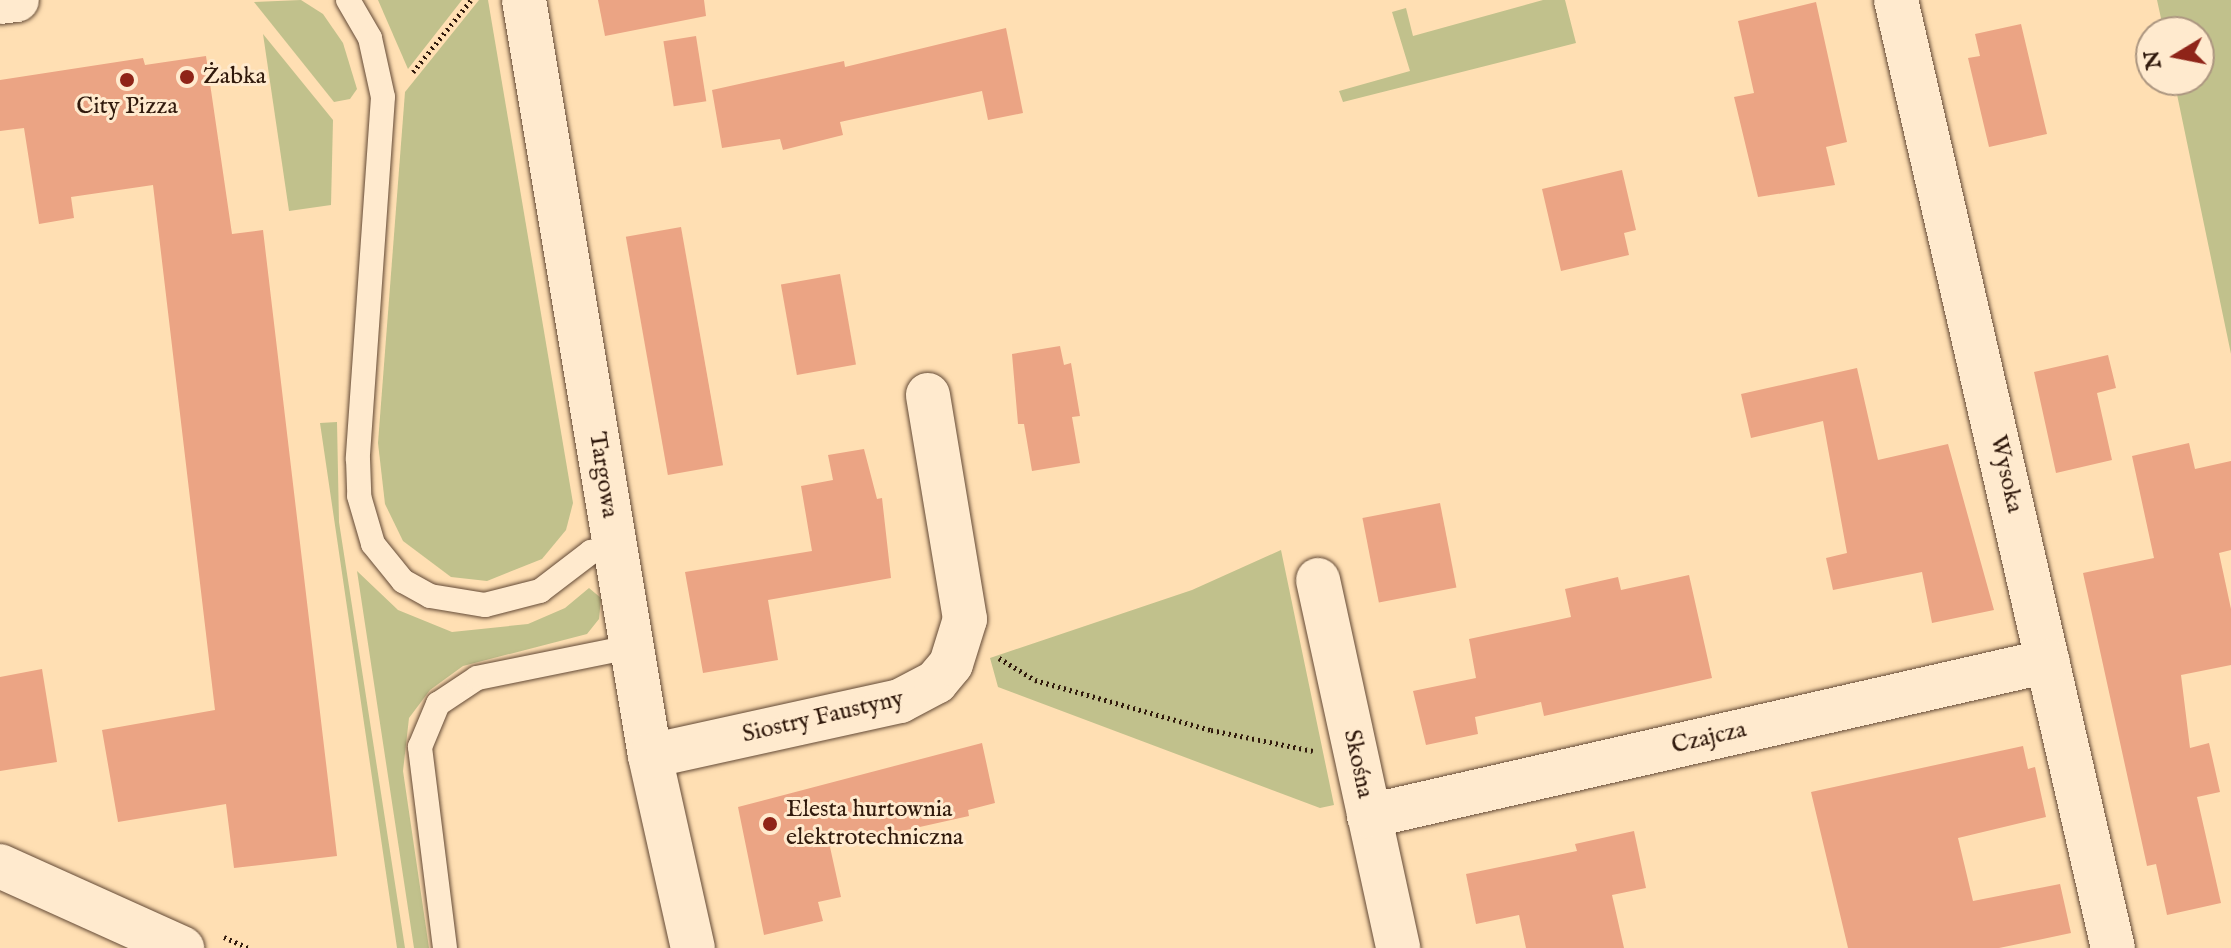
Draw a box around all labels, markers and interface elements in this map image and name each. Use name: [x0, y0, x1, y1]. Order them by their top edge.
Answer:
north arrow: [2135, 16, 2215, 96]
text: N: [2138, 48, 2169, 72]
place label: Żabka: [203, 63, 266, 91]
marker: Żabka: [178, 68, 196, 86]
marker: City Pizza: [118, 71, 136, 89]
place label: City Pizza: [76, 93, 178, 121]
street label: Targowa: [582, 430, 624, 520]
street label: Wysoka: [1983, 432, 2029, 516]
street label: Siostry Faustyny: [740, 684, 906, 750]
street label: Czajcza: [1669, 715, 1749, 761]
street label: Skośna: [1337, 727, 1379, 801]
place label: Elesta hurtownia elektrotechniczna: [786, 796, 963, 852]
marker: Elesta hurtownia elektrotechniczna: [761, 815, 779, 833]

